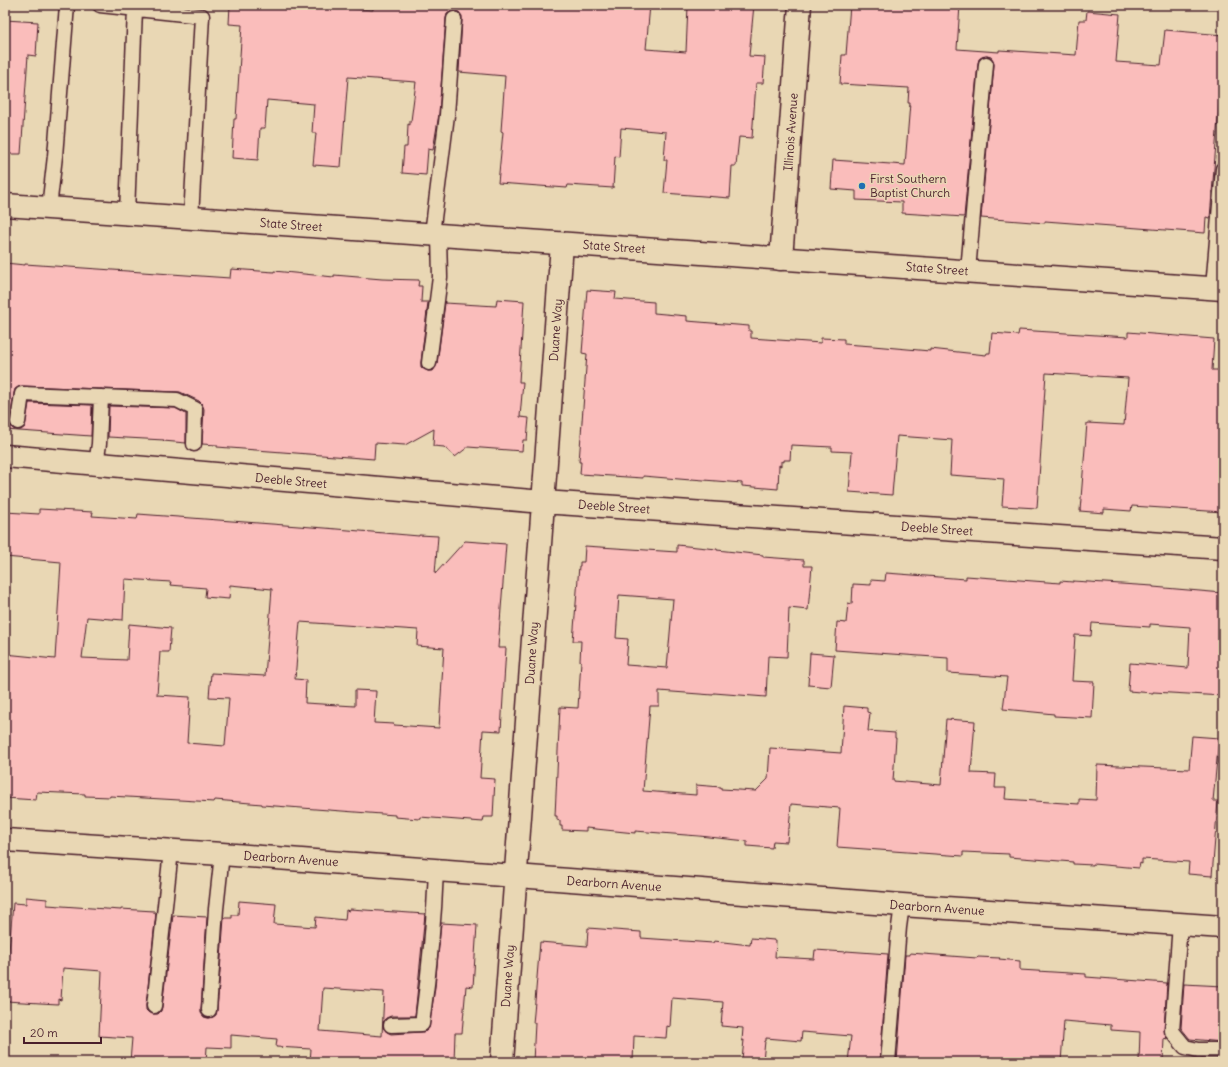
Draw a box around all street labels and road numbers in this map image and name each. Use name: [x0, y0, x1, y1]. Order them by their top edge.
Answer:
street label: Illinois Avenue: [780, 92, 801, 172]
street label: State Street: [259, 215, 323, 234]
street label: State Street: [582, 237, 646, 256]
street label: State Street: [905, 259, 969, 278]
street label: Duane Way: [546, 298, 565, 362]
street label: Deeble Street: [254, 470, 328, 491]
street label: Deeble Street: [578, 497, 651, 516]
street label: Deeble Street: [901, 519, 974, 538]
street label: Duane Way: [522, 621, 541, 685]
street label: Dearborn Avenue: [243, 848, 339, 869]
street label: Dearborn Avenue: [566, 873, 662, 894]
street label: Dearborn Avenue: [889, 897, 985, 918]
street label: Duane Way: [498, 944, 517, 1008]

